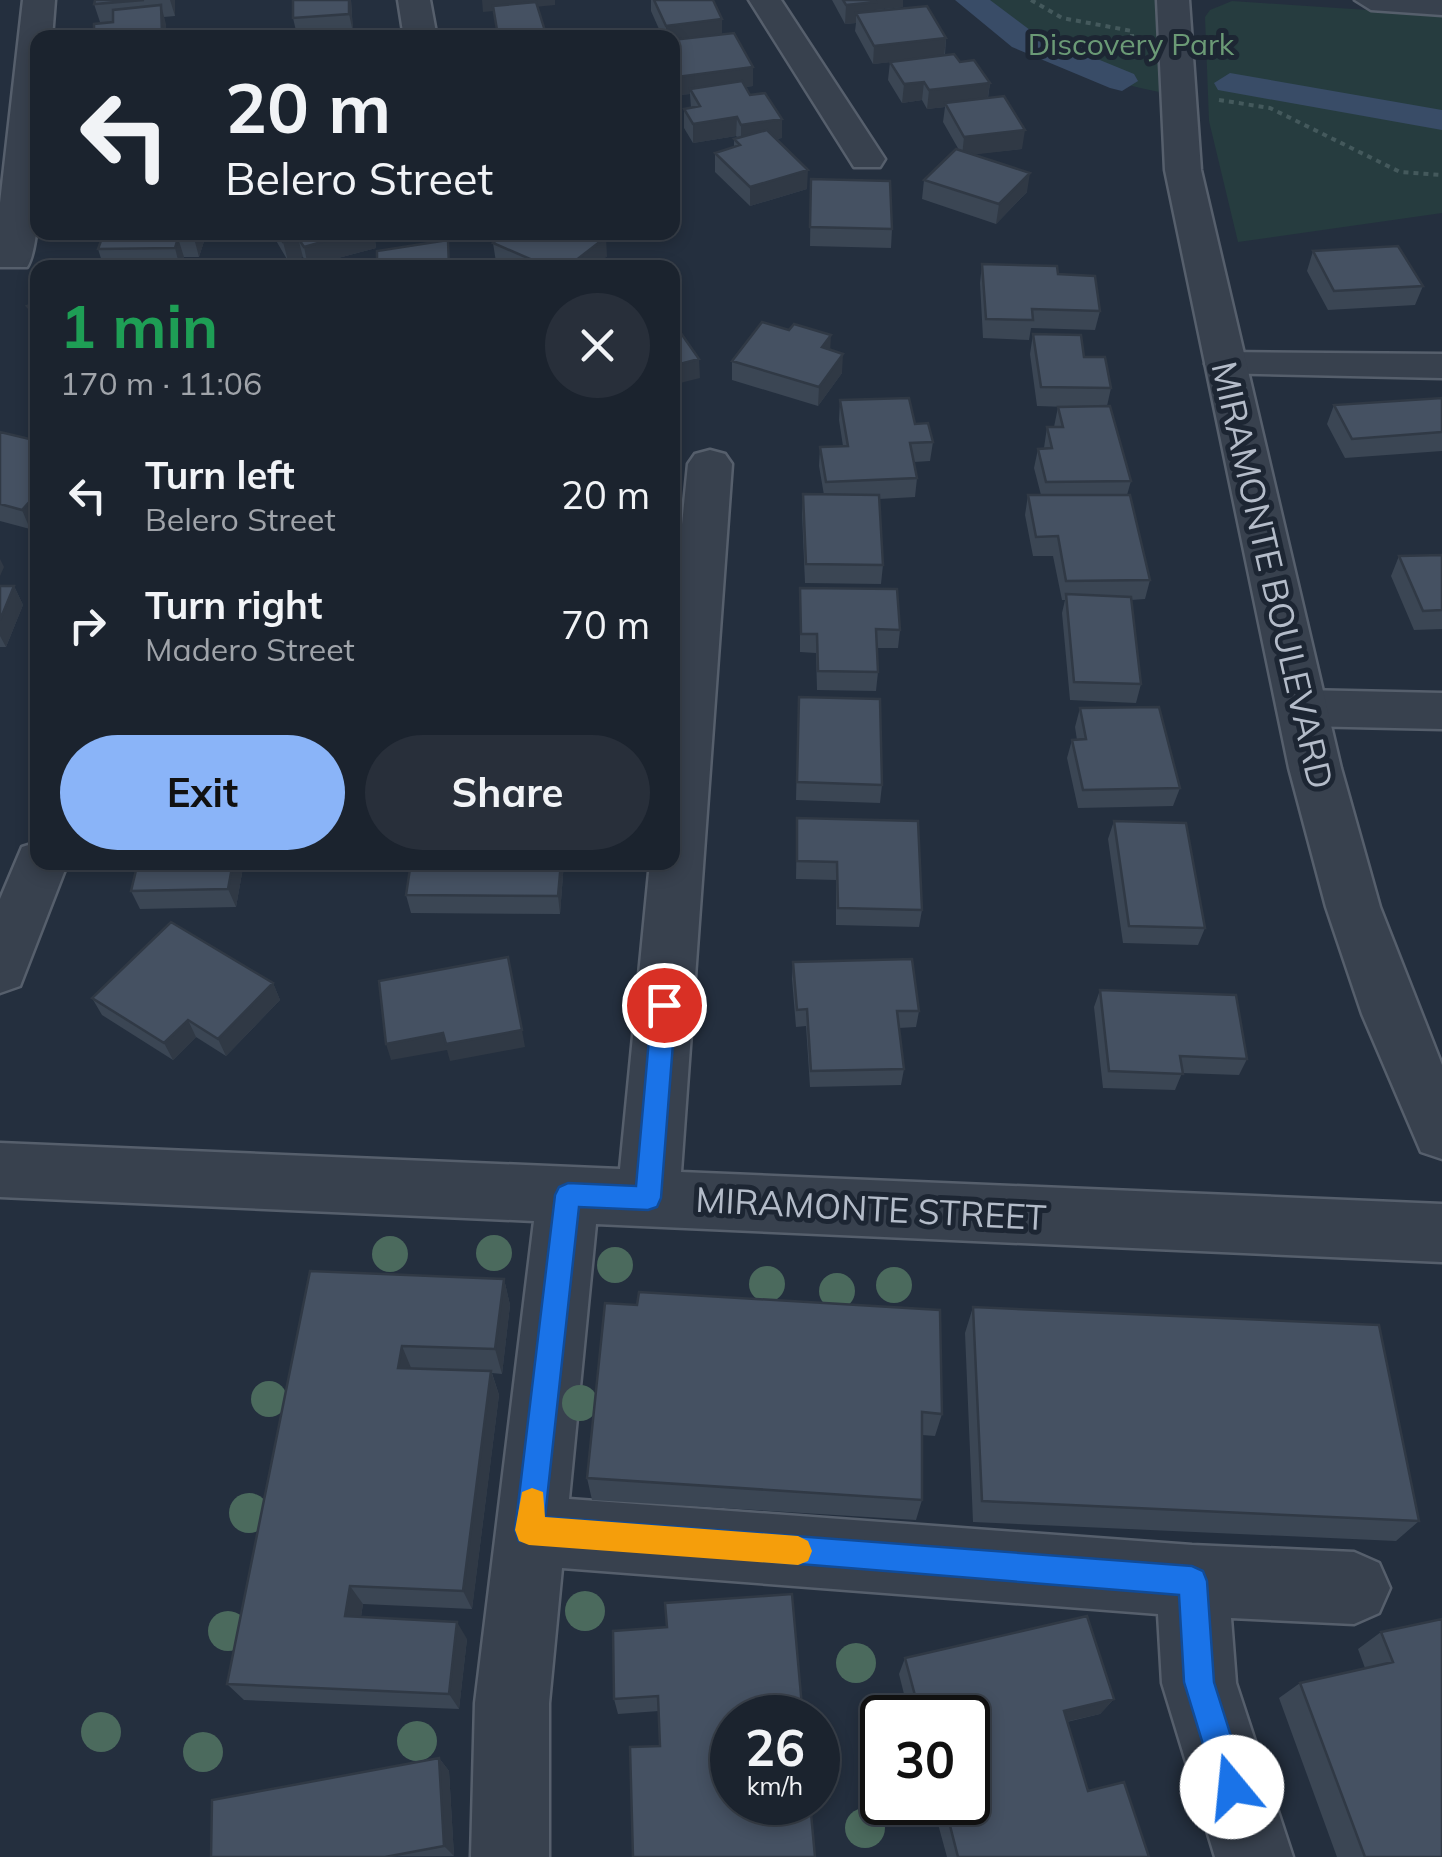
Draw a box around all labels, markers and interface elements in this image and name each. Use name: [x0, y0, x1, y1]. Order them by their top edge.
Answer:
park label: Discovery Park: [1028, 25, 1235, 63]
text: 20 m: [225, 63, 391, 151]
icon: left: [60, 70, 190, 200]
text: Belero Street: [225, 150, 493, 206]
text: 1 min: [60, 288, 218, 363]
button: close: [545, 293, 650, 398]
street label: MIRAMONTE BOULEVARD: [1202, 357, 1344, 793]
text: 170 m · 11:06: [60, 363, 262, 403]
text: Turn left: [145, 451, 295, 499]
icon: left: [60, 468, 115, 523]
text: 20 m: [561, 471, 650, 519]
text: Belero Street: [145, 499, 336, 539]
text: Turn right: [145, 581, 322, 629]
icon: right: [60, 598, 115, 653]
text: 70 m: [561, 601, 650, 649]
text: Madero Street: [145, 629, 355, 669]
button: Exit: [60, 735, 345, 850]
button: Share: [365, 735, 650, 850]
pin: [622, 963, 707, 1048]
icon: arrive: [637, 978, 692, 1033]
street label: MIRAMONTE STREET: [694, 1177, 1048, 1239]
speed limit sign: 30: [860, 1695, 990, 1825]
text: 26: [745, 1716, 805, 1779]
position arrow: [1180, 1735, 1284, 1839]
text: km/h: [747, 1770, 803, 1801]

